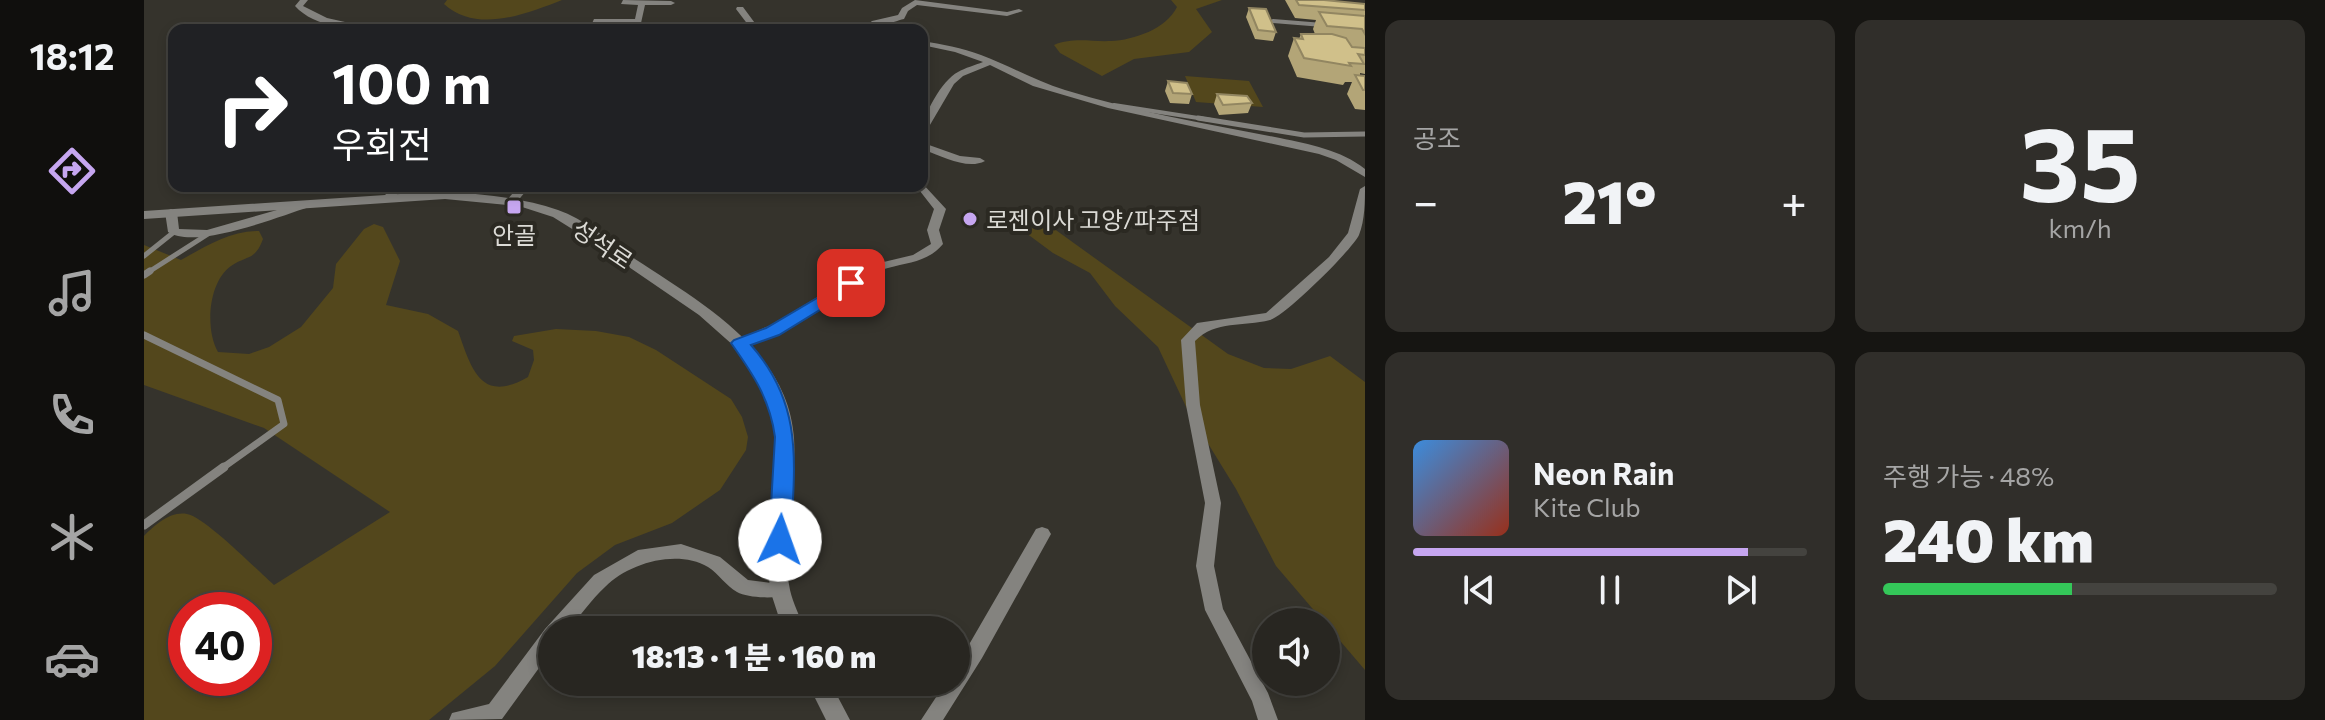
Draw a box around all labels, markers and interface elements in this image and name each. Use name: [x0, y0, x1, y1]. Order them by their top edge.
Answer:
text: 18:12: [30, 33, 114, 77]
text: 100 m: [332, 47, 491, 116]
icon: right: [200, 56, 304, 160]
text: 35: [2019, 96, 2141, 223]
text: 우회전: [332, 121, 431, 165]
text: 공조: [1413, 122, 1461, 153]
icon: directions: [44, 143, 100, 199]
text: 21°: [1562, 163, 1657, 236]
text: −: [1413, 173, 1438, 227]
text: +: [1781, 173, 1807, 227]
marker: 안골: [505, 198, 523, 216]
place label: 로젠이사 고양/파주점: [986, 205, 1200, 234]
marker: 로젠이사 고양/파주점: [961, 210, 979, 228]
text: km/h: [2048, 212, 2112, 243]
street label: 성석로: [567, 213, 639, 275]
place label: 안골: [492, 220, 536, 249]
pin: [817, 249, 885, 317]
icon: arrive: [829, 261, 873, 305]
icon: music: [44, 265, 100, 321]
icon: phone: [44, 387, 100, 443]
text: Neon Rain: [1533, 454, 1674, 491]
text: 주행 가능 · 48%: [1883, 460, 2054, 491]
text: Kite Club: [1533, 491, 1641, 522]
position arrow: [738, 498, 822, 582]
text: 240 km: [1883, 501, 2094, 574]
icon: climate: [44, 509, 100, 565]
icon: previous: [1457, 568, 1501, 612]
icon: pause: [1588, 568, 1632, 612]
icon: next: [1719, 568, 1763, 612]
speed limit sign: 40: [168, 592, 272, 696]
map controls: [1252, 608, 1340, 696]
button: sound: [1252, 608, 1340, 696]
icon: car: [44, 631, 100, 687]
text: 18:13 · 1 분 · 160 m: [632, 637, 876, 674]

